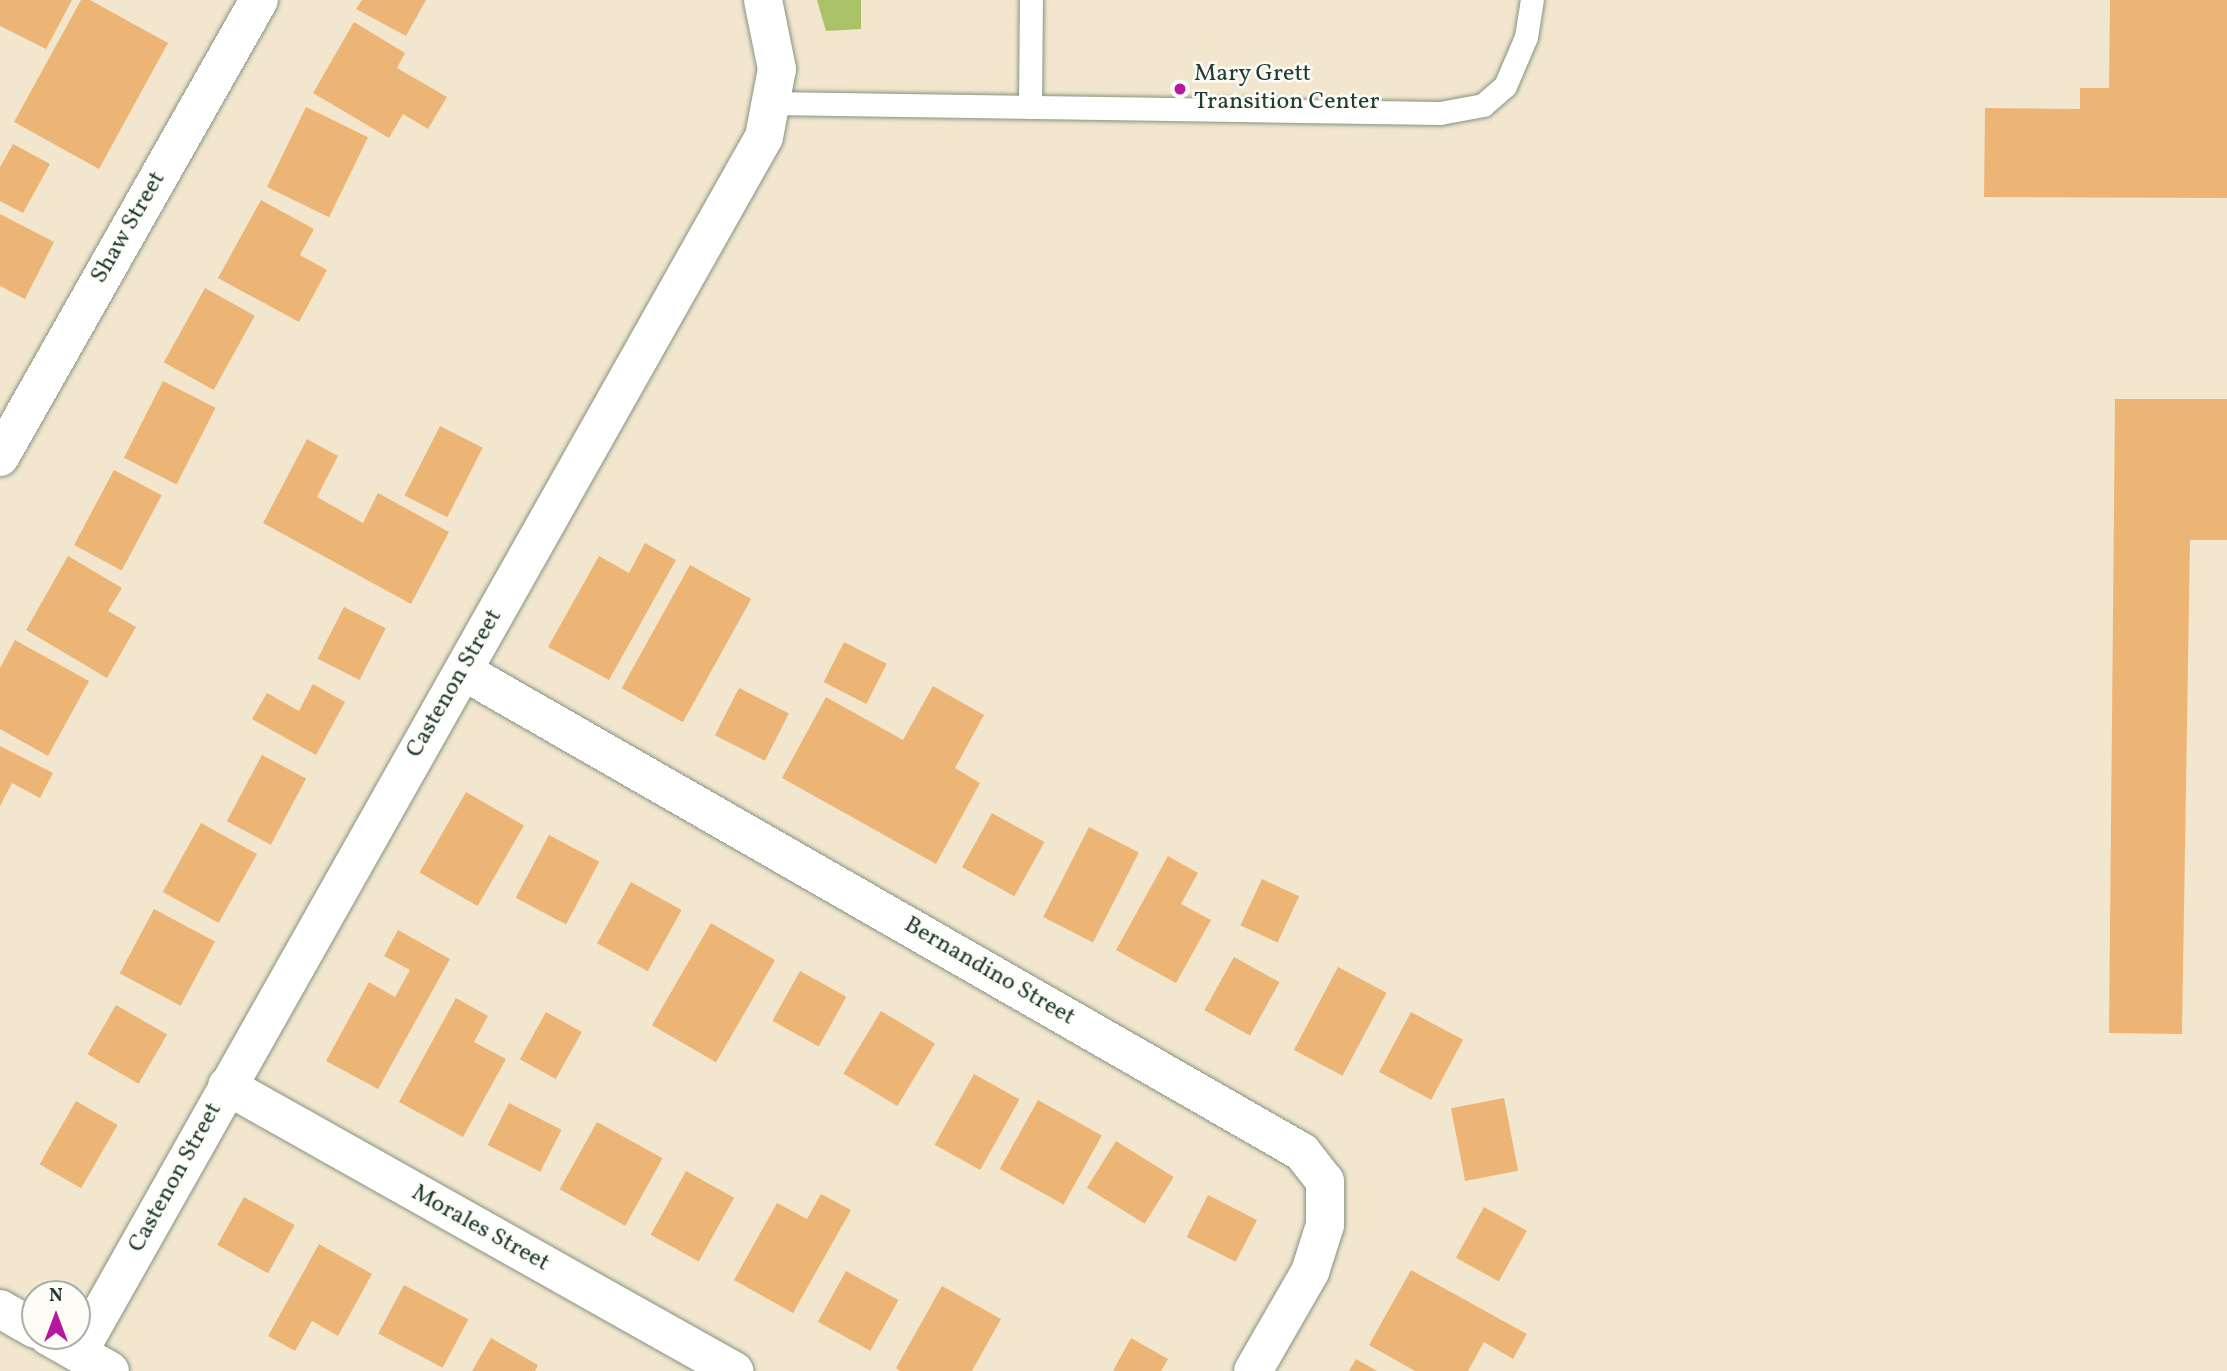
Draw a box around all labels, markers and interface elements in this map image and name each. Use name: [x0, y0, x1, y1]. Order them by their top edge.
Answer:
place label: Mary Grett Transition Center: [1194, 61, 1379, 117]
marker: Mary Grett Transition Center: [1172, 81, 1188, 97]
street label: Shaw Street: [85, 167, 173, 289]
street label: Castenon Street: [401, 605, 509, 763]
street label: Bernandino Street: [898, 911, 1080, 1033]
street label: Castenon Street: [123, 1098, 229, 1258]
street label: Morales Street: [406, 1179, 554, 1279]
north arrow: [21, 1280, 91, 1350]
text: N: [49, 1283, 63, 1309]

